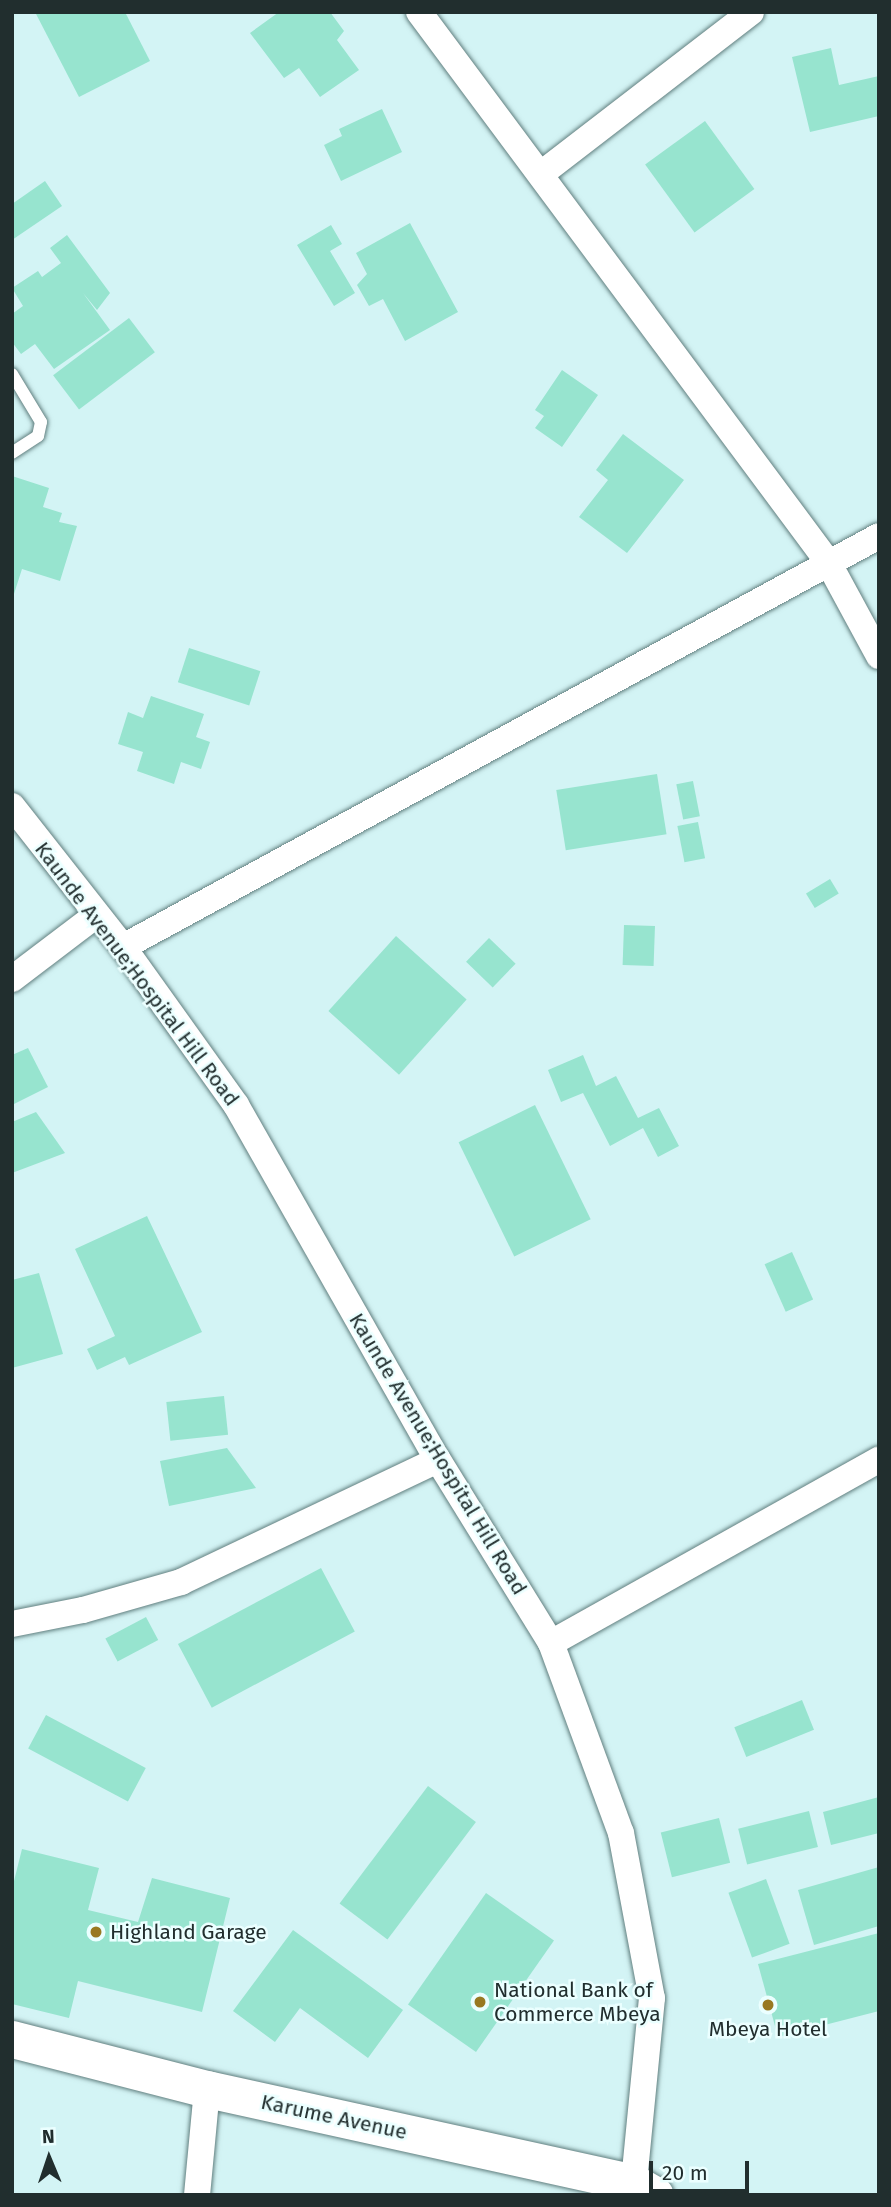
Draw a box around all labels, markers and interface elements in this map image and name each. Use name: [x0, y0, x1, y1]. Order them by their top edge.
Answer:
street label: Kaunde Avenue;Hospital Hill Road: [29, 837, 245, 1111]
street label: Kaunde Avenue;Hospital Hill Road: [344, 1309, 532, 1599]
place label: Highland Garage: [110, 1919, 267, 1945]
marker: Highland Garage: [88, 1924, 104, 1940]
place label: National Bank of Commerce Mbeya: [494, 1977, 661, 2027]
marker: National Bank of Commerce Mbeya: [472, 1994, 488, 2010]
marker: Mbeya Hotel: [760, 1997, 776, 2013]
place label: Mbeya Hotel: [709, 2016, 827, 2042]
street label: Karume Avenue: [259, 2089, 409, 2145]
north arrow: [14, 2123, 84, 2193]
text: N: [42, 2125, 55, 2148]
scale bar: [653, 2148, 753, 2192]
text: 20 m: [662, 2160, 708, 2186]

